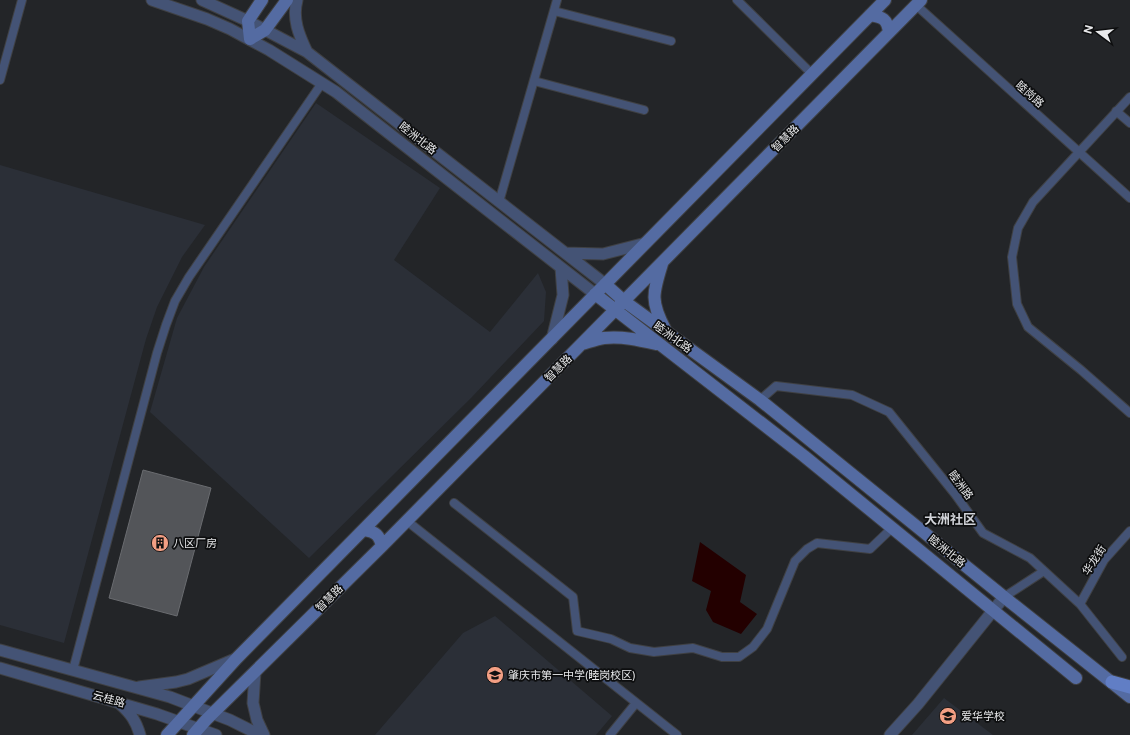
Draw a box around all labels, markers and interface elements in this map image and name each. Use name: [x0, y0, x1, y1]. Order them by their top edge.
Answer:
north arrow: [1078, 12, 1118, 52]
text: N: [1081, 24, 1095, 35]
street label: 睦岗路: [1014, 79, 1046, 109]
street label: 睦洲北路: [397, 120, 439, 156]
street label: 智慧路: [769, 122, 801, 154]
street label: 睦洲北路: [652, 319, 694, 355]
street label: 智慧路: [542, 352, 574, 384]
street label: 睦洲路: [946, 468, 976, 502]
district label: 大洲社区: [924, 512, 976, 527]
street label: 睦洲北路: [926, 532, 968, 570]
building icon: 八区厂房: [150, 533, 170, 553]
place label: 八区厂房: [173, 537, 217, 549]
street label: 华龙街: [1080, 543, 1108, 577]
street label: 智慧路: [313, 582, 345, 614]
school or university icon: 肇庆市第一中学(睦岗校区): [485, 665, 505, 685]
place label: 肇庆市第一中学(睦岗校区): [508, 669, 636, 681]
street label: 云桂路: [91, 689, 127, 709]
school or university icon: 爱华学校: [938, 706, 958, 726]
place label: 爱华学校: [961, 710, 1005, 722]

